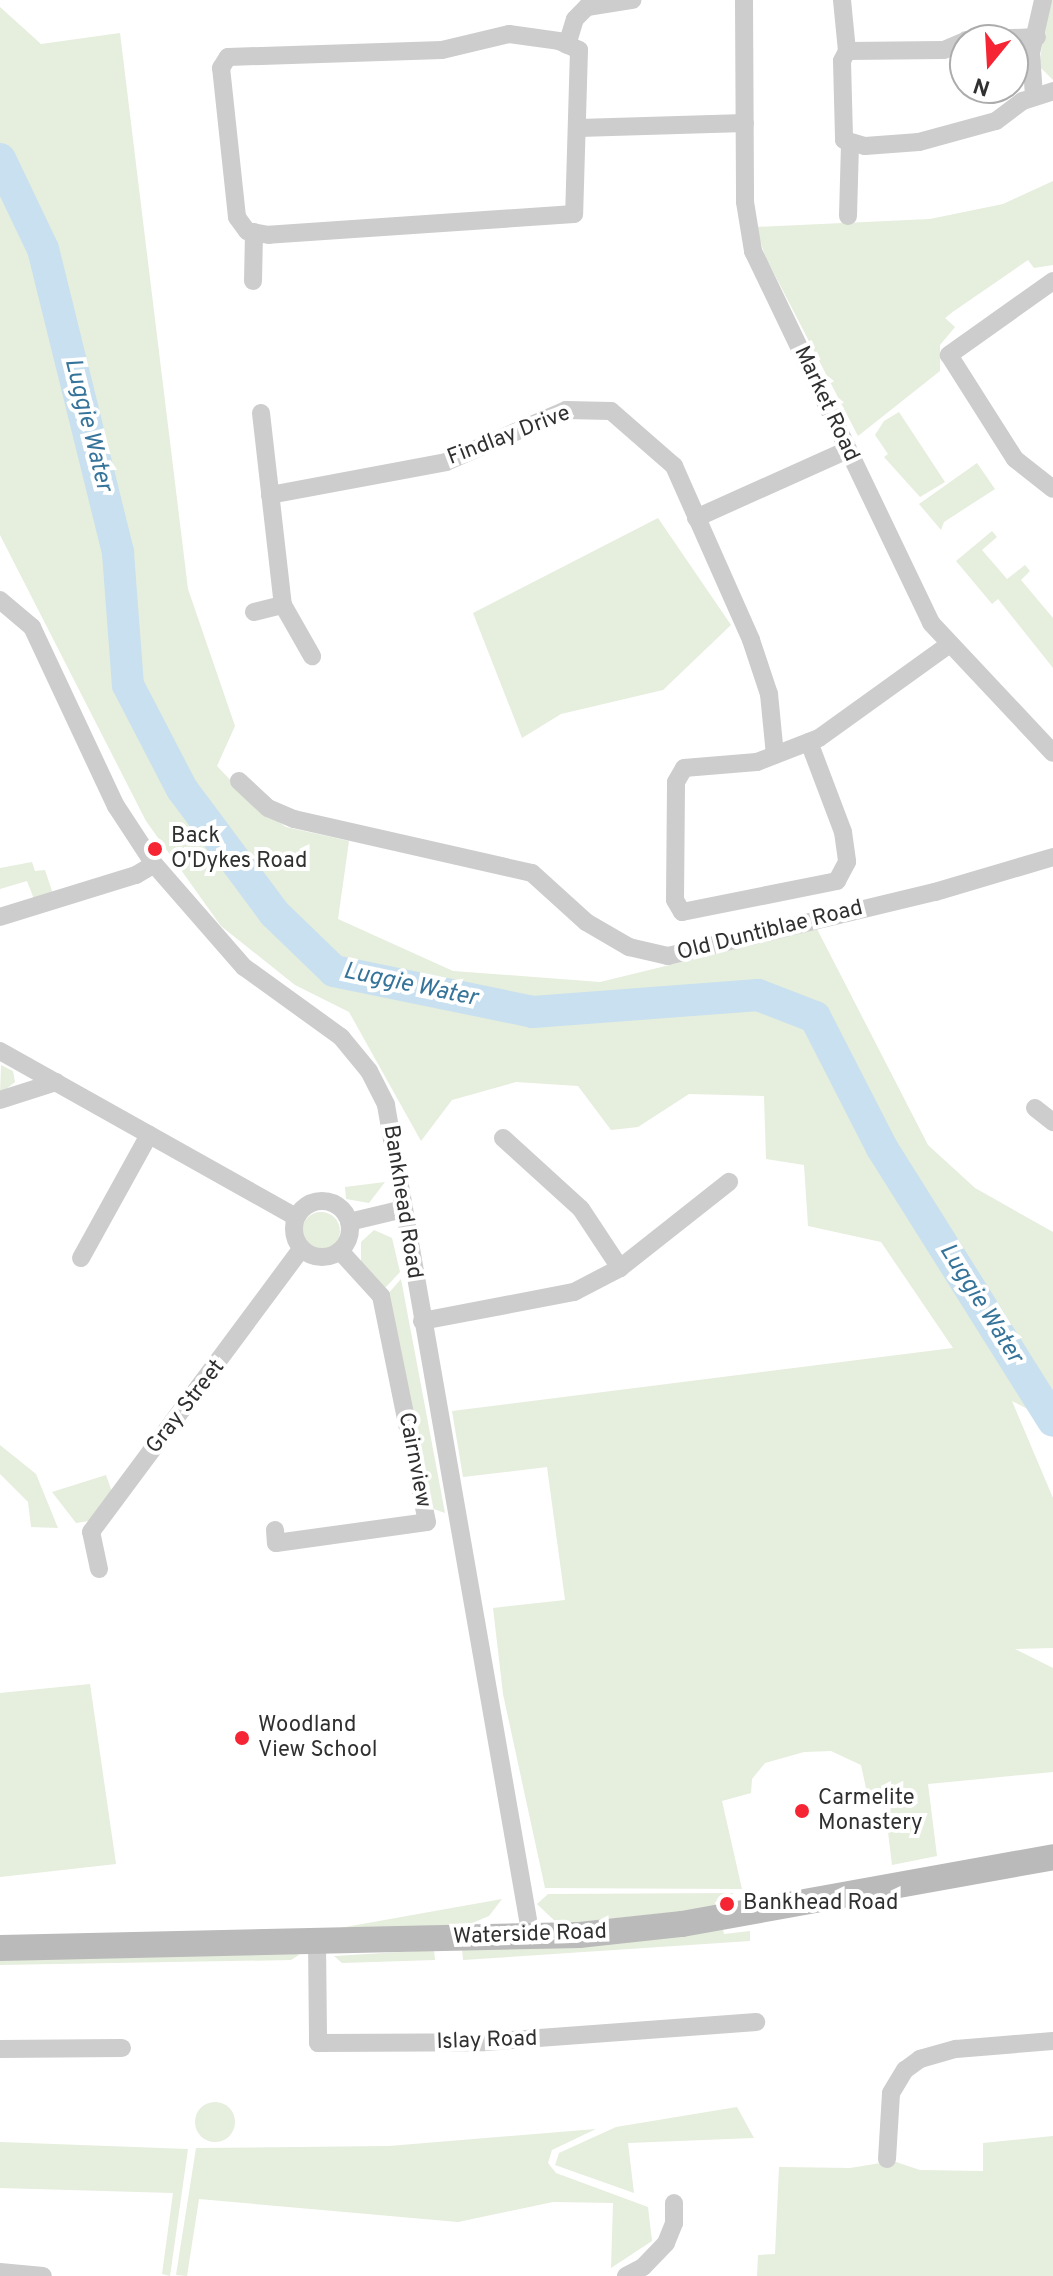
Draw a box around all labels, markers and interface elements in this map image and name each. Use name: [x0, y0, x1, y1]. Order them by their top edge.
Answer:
north arrow: [949, 24, 1029, 104]
text: N: [970, 70, 994, 101]
street label: Market Road: [788, 342, 864, 466]
water label: Luggie Water: [56, 355, 118, 495]
street label: Findlay Drive: [444, 401, 574, 471]
place label: Back O'Dykes Road: [171, 823, 307, 874]
marker: Back O'Dykes Road: [146, 840, 164, 858]
street label: Old Duntiblae Road: [674, 895, 866, 967]
water label: Luggie Water: [340, 958, 480, 1014]
street label: Bankhead Road: [377, 1123, 427, 1281]
water label: Luggie Water: [932, 1238, 1028, 1370]
street label: Gray Street: [141, 1355, 231, 1459]
street label: Cairnview: [392, 1410, 436, 1510]
place label: Woodland View School: [258, 1712, 378, 1764]
marker: Woodland View School: [233, 1729, 251, 1747]
place label: Carmelite Monastery: [818, 1785, 923, 1836]
marker: Carmelite Monastery: [793, 1802, 811, 1820]
place label: Bankhead Road: [743, 1891, 898, 1917]
marker: Bankhead Road: [718, 1895, 736, 1913]
street label: Waterside Road: [453, 1919, 607, 1951]
street label: Islay Road: [436, 2026, 538, 2056]

